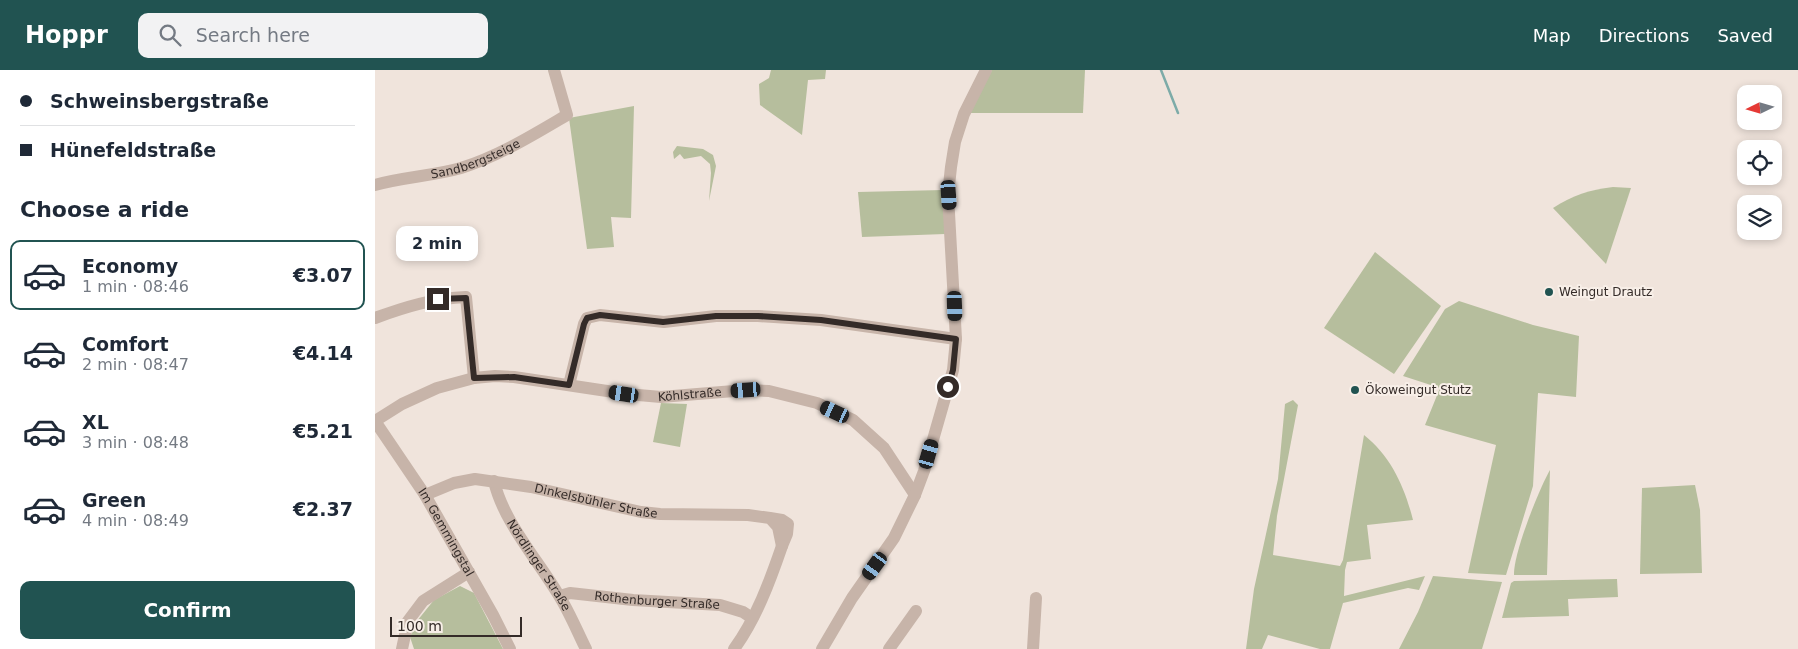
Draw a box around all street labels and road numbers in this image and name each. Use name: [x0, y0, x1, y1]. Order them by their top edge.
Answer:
street label: Sandbergsteige: [430, 136, 522, 181]
street label: Köhlstraße: [657, 385, 722, 404]
street label: Dinkelsbühler Straße: [533, 481, 658, 521]
street label: Im Gemmingstal: [415, 485, 477, 579]
street label: Nördlinger Straße: [504, 517, 573, 613]
street label: Rothenburger Straße: [594, 589, 720, 612]

